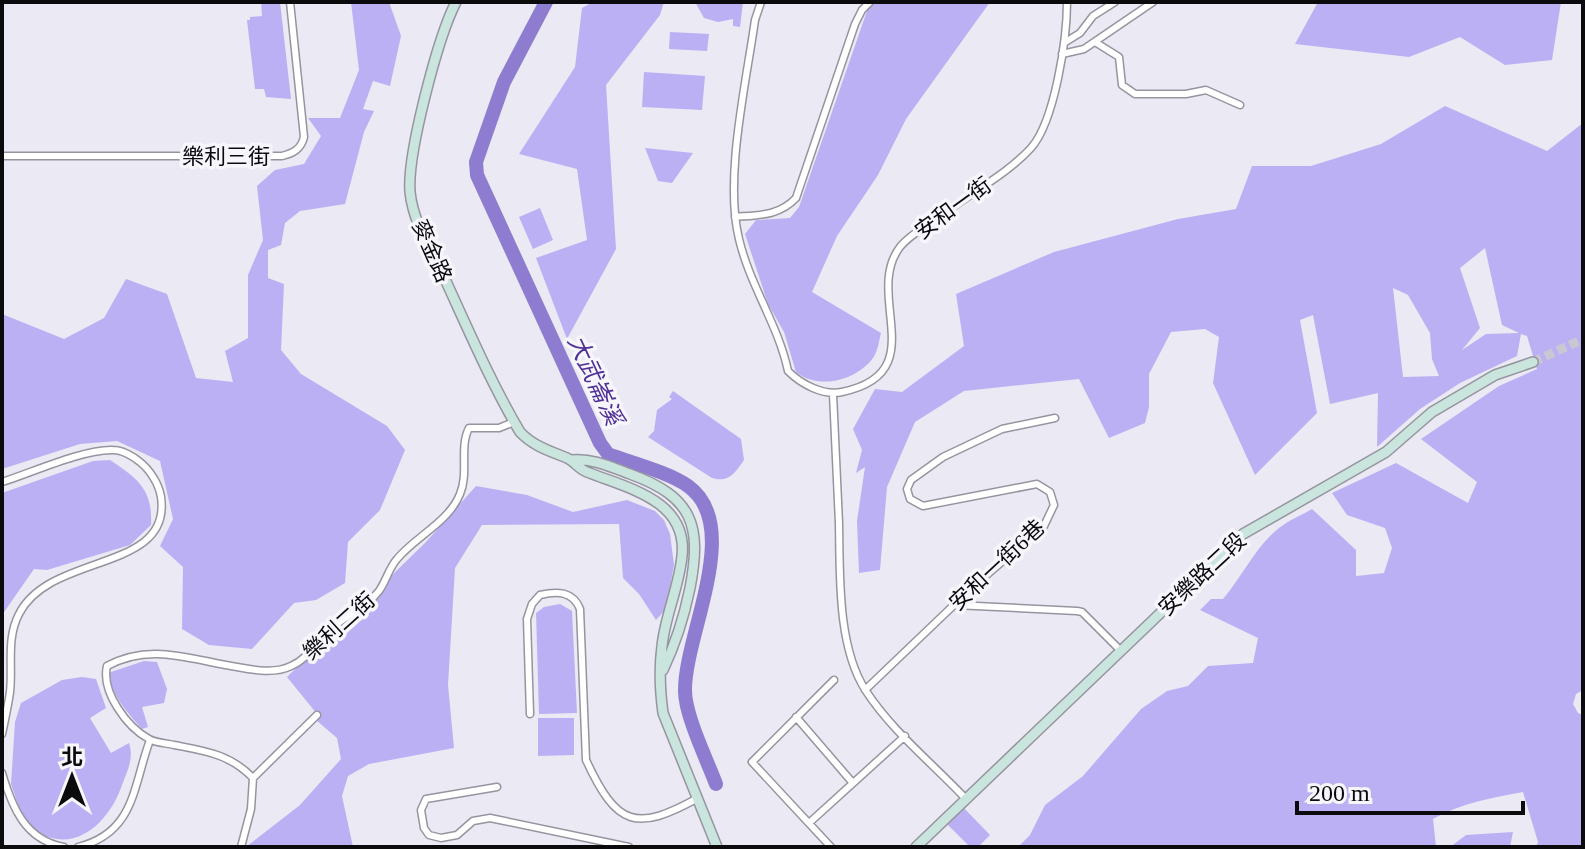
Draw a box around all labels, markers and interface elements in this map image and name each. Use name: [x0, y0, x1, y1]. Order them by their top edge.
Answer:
street label: 樂利三街: [182, 144, 270, 169]
street label: 安和一街: [910, 172, 996, 244]
street label: 麥金路: [407, 216, 457, 286]
water label: 大武崙溪: [563, 331, 628, 432]
street label: 安和一街6巷: [944, 515, 1050, 615]
street label: 安樂路二段: [1153, 527, 1251, 621]
street label: 樂利二街: [298, 587, 380, 665]
north arrow: [32, 737, 112, 817]
text: 北: [61, 745, 83, 770]
scale bar: [1297, 765, 1523, 815]
text: 200 m: [1309, 780, 1370, 806]

